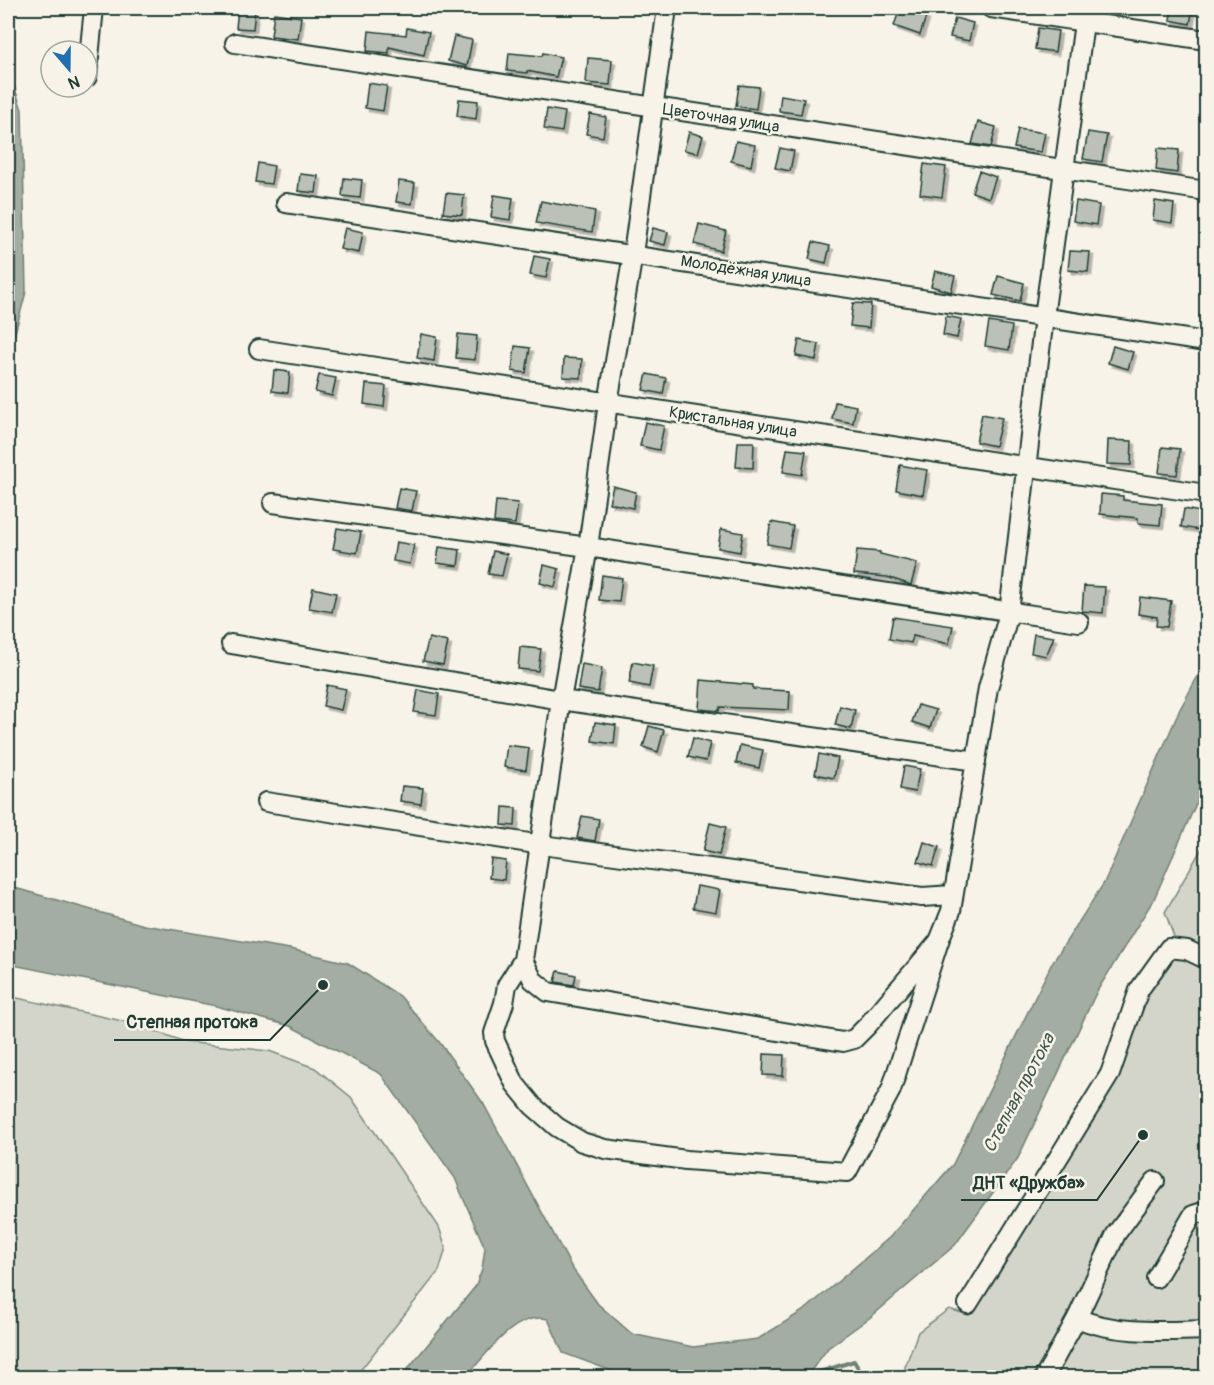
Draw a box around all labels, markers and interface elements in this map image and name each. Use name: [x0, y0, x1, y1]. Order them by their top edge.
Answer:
north arrow: [39, 39, 99, 99]
text: N: [65, 71, 82, 93]
street label: Цветочная улица: [661, 99, 781, 137]
street label: Молодёжная улица: [679, 251, 813, 291]
street label: Кристальная улица: [668, 402, 798, 442]
callout: Степная протока: [114, 1004, 270, 1040]
text: Степная протока: [126, 1011, 258, 1034]
water label: Степная протока: [978, 1028, 1061, 1156]
callout: ДНТ «Дружба»: [961, 1164, 1097, 1200]
text: ДНТ «Дружба»: [972, 1172, 1086, 1195]

